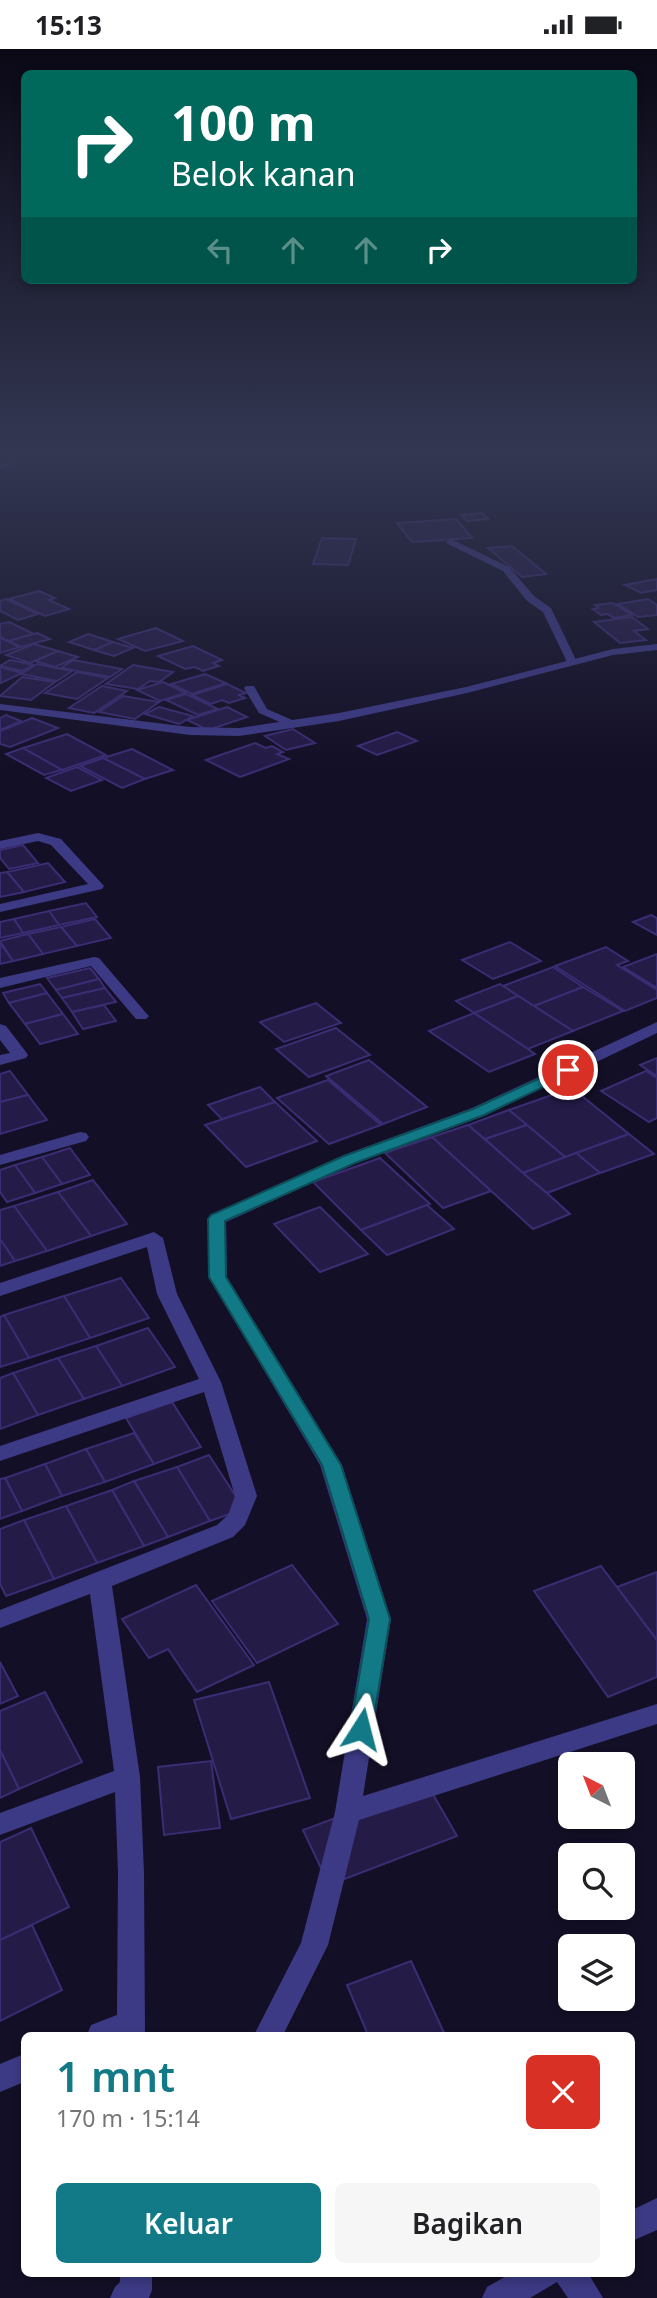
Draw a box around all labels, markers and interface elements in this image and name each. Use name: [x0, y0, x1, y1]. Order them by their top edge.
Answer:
text: 15:13: [35, 7, 102, 43]
text: 100 m: [171, 89, 316, 155]
icon: right: [56, 98, 147, 189]
text: Belok kanan: [171, 152, 355, 195]
icon: left: [201, 231, 239, 269]
icon: ahead: [274, 231, 312, 269]
icon: ahead: [347, 231, 385, 269]
icon: right: [420, 231, 458, 269]
pin: [538, 1040, 598, 1100]
icon: arrive: [549, 1051, 587, 1089]
position arrow: [324, 1692, 398, 1766]
north arrow: [558, 1752, 635, 1829]
map controls: [558, 1752, 635, 2011]
button: search: [558, 1843, 635, 1920]
button: layers: [558, 1934, 635, 2011]
text: 1 mnt: [56, 2047, 175, 2104]
button: close: [526, 2055, 600, 2129]
text: 170 m · 15:14: [56, 2102, 200, 2134]
button: Keluar: [56, 2183, 321, 2263]
button: Bagikan: [335, 2183, 600, 2263]

